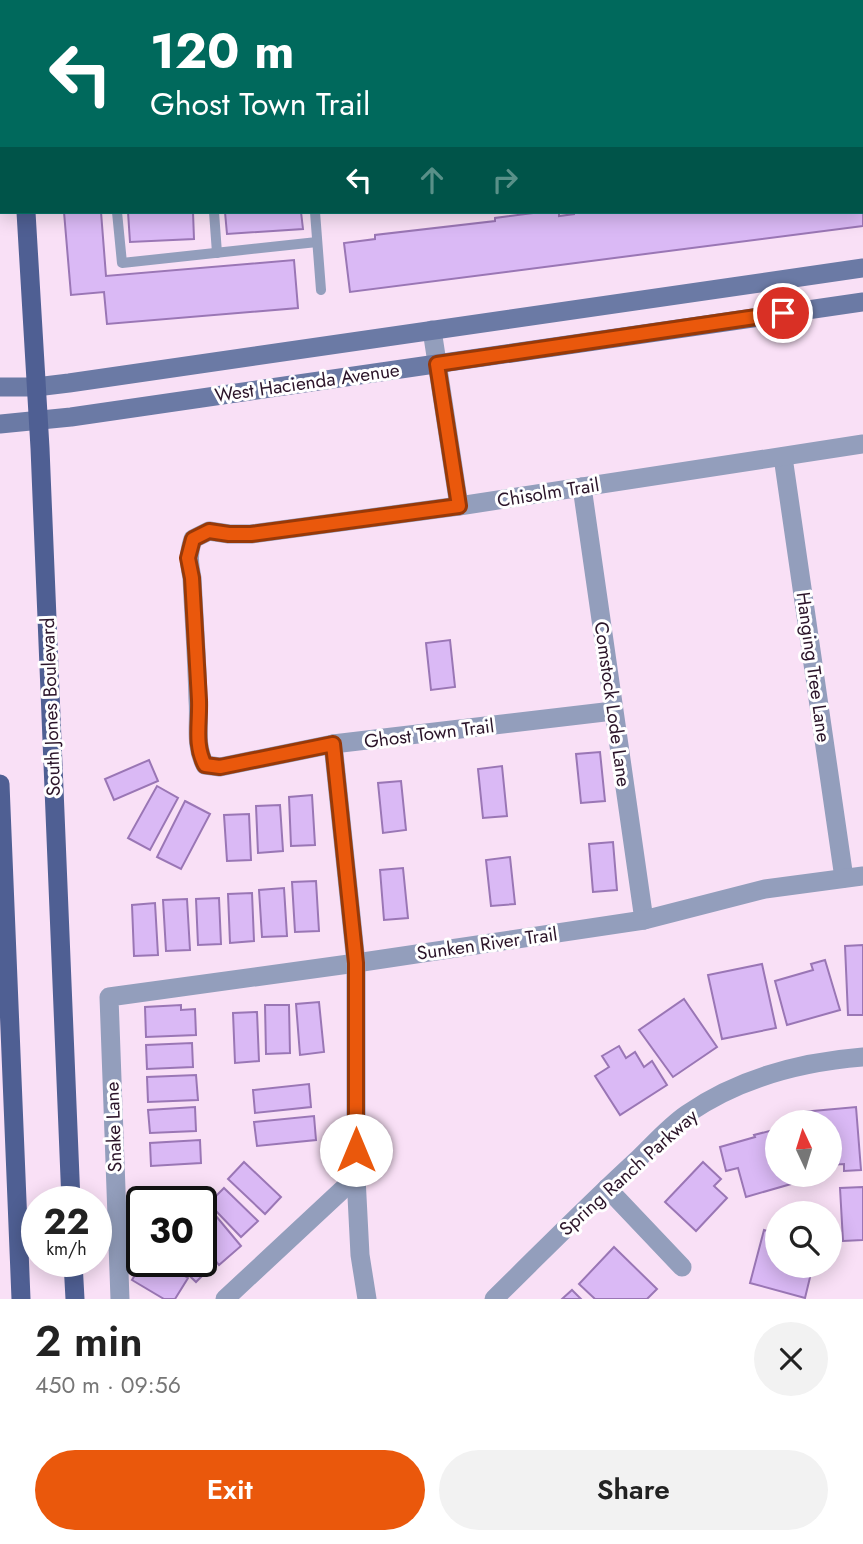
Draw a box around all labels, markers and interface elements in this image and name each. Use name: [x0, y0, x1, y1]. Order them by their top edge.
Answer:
text: 120 m: [150, 16, 294, 86]
icon: left: [35, 28, 126, 119]
text: Ghost Town Trail: [150, 81, 370, 127]
icon: left: [340, 161, 378, 199]
icon: ahead: [413, 161, 451, 199]
icon: right: [486, 161, 524, 199]
pin: [753, 283, 813, 343]
icon: arrive: [764, 294, 802, 332]
street label: West Hacienda Avenue: [213, 356, 401, 409]
street label: Chisolm Trail: [495, 471, 601, 514]
street label: Hanging Tree Lane: [790, 590, 837, 744]
street label: South Jones Boulevard: [34, 617, 67, 797]
street label: Comstock Lode Lane: [588, 620, 637, 789]
street label: Ghost Town Trail: [362, 712, 496, 755]
street label: Sunken River Trail: [415, 920, 559, 967]
street label: Snake Lane: [98, 1081, 129, 1173]
street label: Spring Ranch Parkway: [553, 1102, 704, 1242]
north arrow: [765, 1110, 842, 1186]
map controls: [765, 1110, 842, 1278]
position arrow: [319, 1113, 393, 1187]
speed limit sign: 30: [126, 1186, 217, 1277]
text: 22: [44, 1197, 89, 1247]
button: search: [765, 1201, 842, 1278]
text: km/h: [46, 1236, 87, 1262]
text: 2 min: [35, 1311, 143, 1372]
button: close: [754, 1322, 828, 1396]
text: 450 m · 09:56: [35, 1368, 181, 1402]
button: Exit: [35, 1450, 425, 1530]
button: Share: [439, 1450, 828, 1530]

